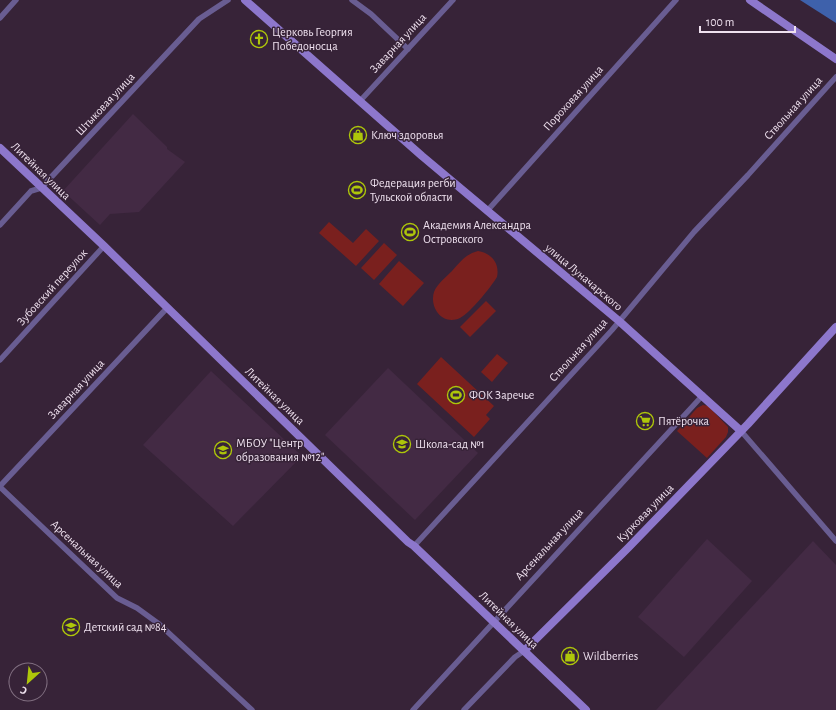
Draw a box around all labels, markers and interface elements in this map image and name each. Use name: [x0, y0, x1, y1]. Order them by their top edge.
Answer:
scale bar: [700, 8, 795, 34]
street label: Заварная улица: [368, 11, 430, 76]
text: 100 m: [706, 16, 734, 28]
place label: Церковь Георгия Победоносца: [272, 26, 353, 52]
church icon: Церковь Георгия Победоносца: [249, 29, 269, 49]
street label: Пороховая улица: [541, 63, 606, 134]
street label: Штыковая улица: [73, 70, 138, 138]
street label: Ствольная улица: [762, 74, 825, 143]
shop icon: Ключ здоровья: [348, 125, 368, 145]
place label: Ключ здоровья: [371, 129, 444, 141]
street label: Литейная улица: [8, 140, 73, 203]
place label: Федерация регби Тульской области: [370, 177, 456, 204]
sports icon: Федерация регби Тульской области: [347, 180, 367, 200]
place label: Академия Александра Островского: [423, 219, 531, 245]
sports icon: Академия Александра Островского: [400, 222, 420, 242]
street label: улица Луначарского: [542, 241, 625, 314]
street label: Зубовский переулок: [15, 246, 90, 328]
street label: Ствольная улица: [547, 316, 610, 385]
street label: Заварная улица: [46, 357, 108, 422]
street label: Литейная улица: [242, 365, 307, 428]
sports icon: ФОК Заречье: [446, 385, 466, 405]
place label: ФОК Заречье: [469, 389, 534, 401]
supermarket icon: Пятёрочка: [635, 411, 655, 431]
place label: Пятёрочка: [658, 415, 710, 427]
school or university icon: Школа-сад №1: [392, 434, 412, 454]
place label: МБОУ "Центр образования №12": [236, 437, 324, 463]
place label: Школа-сад №1: [415, 438, 485, 450]
school or university icon: МБОУ "Центр образования №12": [213, 440, 233, 460]
street label: Курковая улица: [614, 481, 677, 545]
street label: Арсенальная улица: [513, 505, 586, 583]
street label: Арсенальная улица: [48, 518, 126, 591]
street label: Литейная улица: [476, 589, 541, 652]
school or university icon: Детский сад №84: [61, 617, 81, 637]
place label: Детский сад №84: [84, 621, 167, 633]
shop icon: Wildberries: [560, 646, 580, 666]
place label: Wildberries: [583, 650, 638, 662]
north arrow: [8, 662, 48, 702]
text: С: [18, 684, 29, 697]

